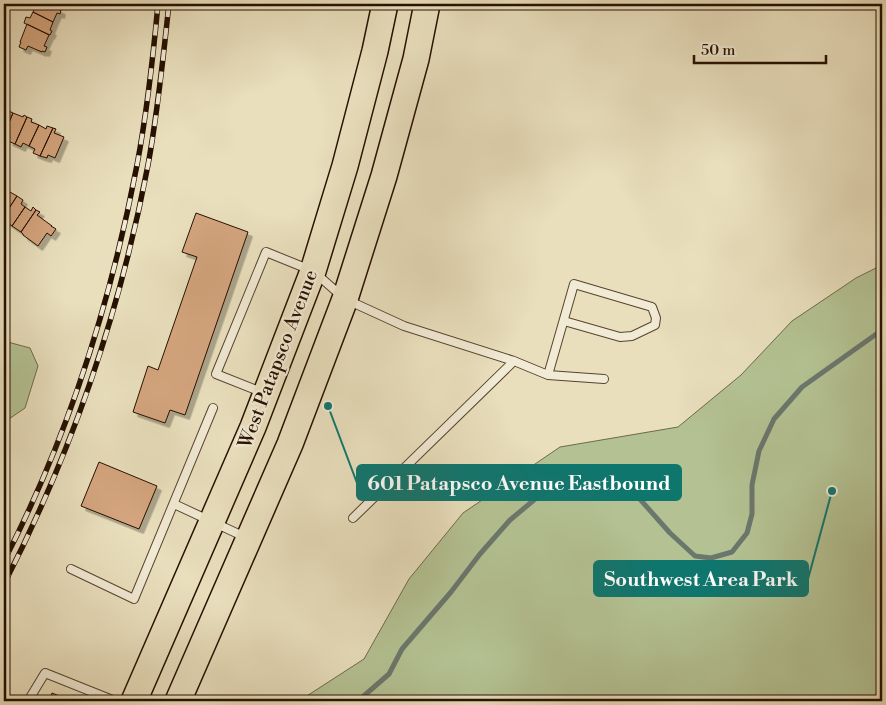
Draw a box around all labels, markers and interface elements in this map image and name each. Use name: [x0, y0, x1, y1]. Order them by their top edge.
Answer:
scale bar: [694, 32, 826, 64]
text: 50 m: [701, 41, 735, 60]
street label: West Patapsco Avenue: [233, 266, 323, 453]
callout: 601 Patapsco Avenue Eastbound: [357, 465, 681, 500]
text: 601 Patapsco Avenue Eastbound: [367, 472, 671, 497]
callout: Southwest Area Park: [594, 561, 808, 596]
text: Southwest Area Park: [604, 568, 799, 593]

